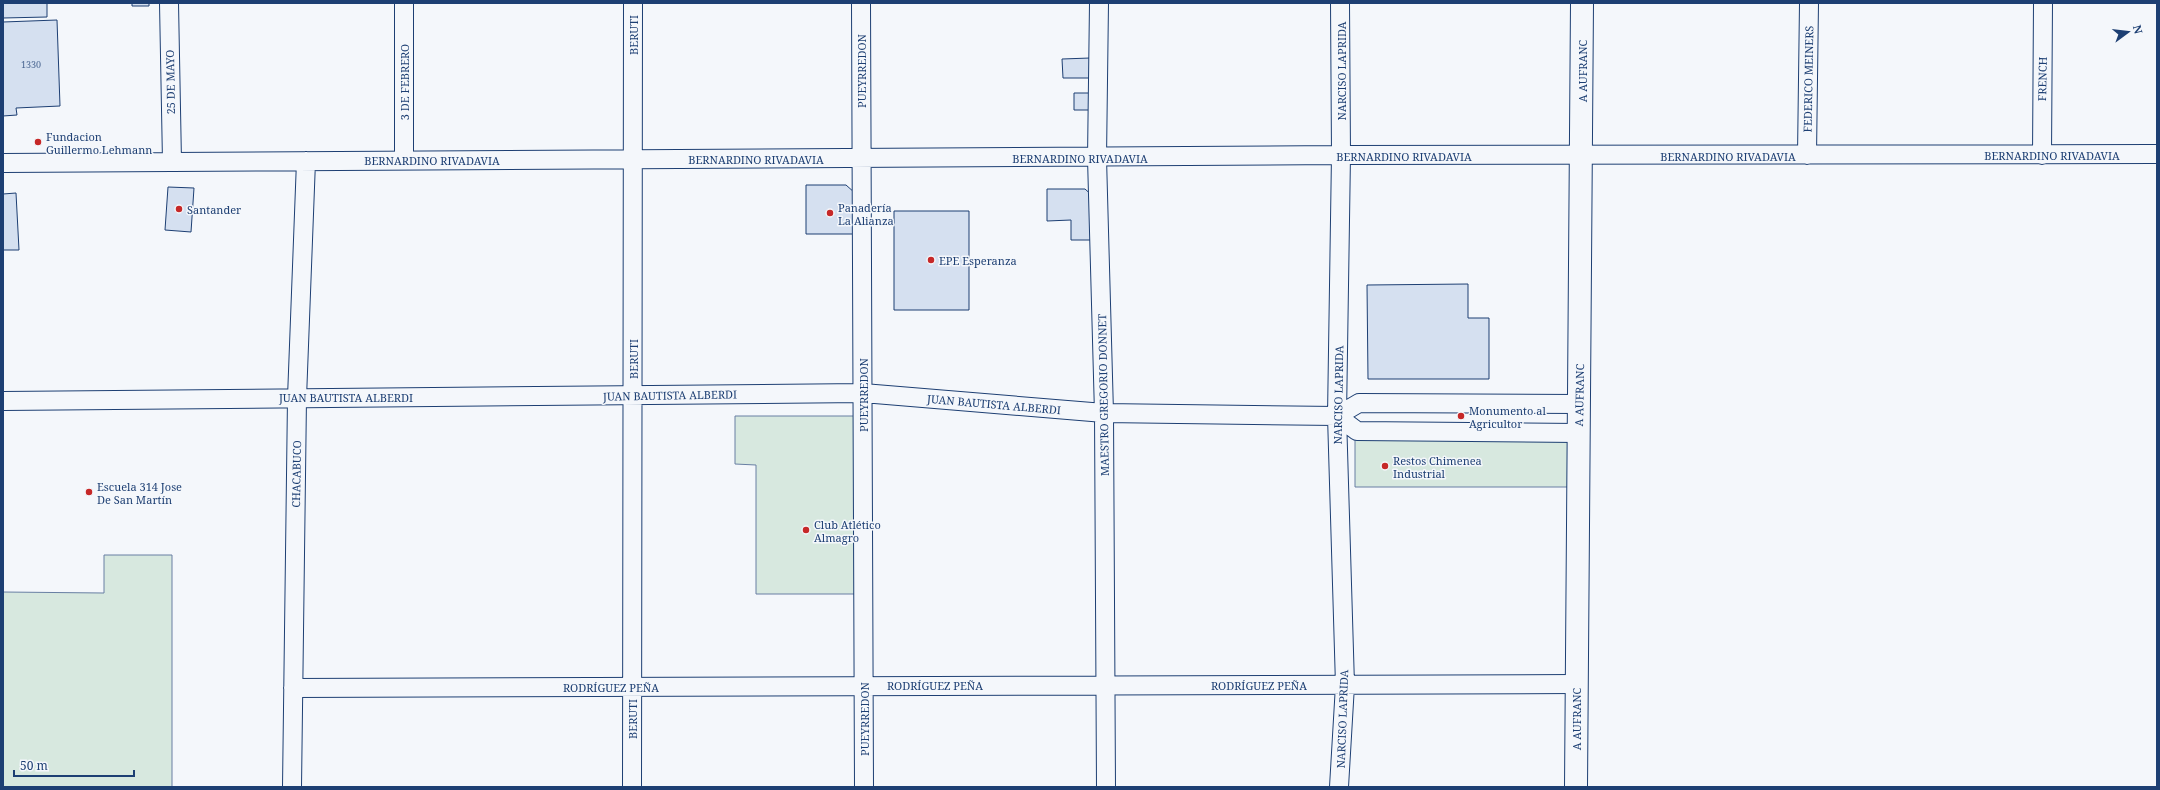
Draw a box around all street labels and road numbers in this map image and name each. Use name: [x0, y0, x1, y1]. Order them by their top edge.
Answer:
street label: BERUTI: [626, 15, 641, 55]
street label: NARCISO LAPRIDA: [1334, 21, 1349, 120]
street label: FEDERICO MEINERS: [1800, 25, 1816, 133]
street label: PUEYRREDON: [854, 33, 869, 108]
street label: A AUFRANC: [1575, 39, 1590, 102]
street label: 3 DE FEBRERO: [397, 44, 412, 120]
street label: 25 DE MAYO: [162, 49, 178, 115]
street label: FRENCH: [2034, 56, 2050, 101]
street label: BERNARDINO RIVADAVIA: [1984, 148, 2120, 163]
street label: BERNARDINO RIVADAVIA: [1336, 149, 1472, 164]
street label: BERNARDINO RIVADAVIA: [1660, 149, 1796, 164]
street label: BERNARDINO RIVADAVIA: [1012, 151, 1148, 166]
street label: BERNARDINO RIVADAVIA: [688, 152, 824, 167]
street label: BERNARDINO RIVADAVIA: [364, 153, 500, 168]
street label: MAESTRO GREGORIO DONNET: [1094, 314, 1112, 476]
street label: BERUTI: [626, 339, 641, 379]
street label: NARCISO LAPRIDA: [1330, 345, 1346, 445]
street label: PUEYRREDON: [856, 357, 871, 432]
street label: A AUFRANC: [1571, 363, 1587, 426]
street label: JUAN BAUTISTA ALBERDI: [602, 386, 737, 404]
street label: JUAN BAUTISTA ALBERDI: [278, 390, 413, 405]
street label: JUAN BAUTISTA ALBERDI: [926, 391, 1061, 417]
street label: CHACABUCO: [288, 440, 304, 508]
street label: NARCISO LAPRIDA: [1333, 669, 1351, 769]
street label: RODRÍGUEZ PEÑA: [887, 678, 983, 693]
street label: RODRÍGUEZ PEÑA: [1211, 678, 1307, 693]
street label: RODRÍGUEZ PEÑA: [563, 680, 659, 695]
street label: PUEYRREDON: [857, 681, 872, 756]
street label: A AUFRANC: [1569, 687, 1584, 750]
street label: BERUTI: [625, 699, 640, 739]

